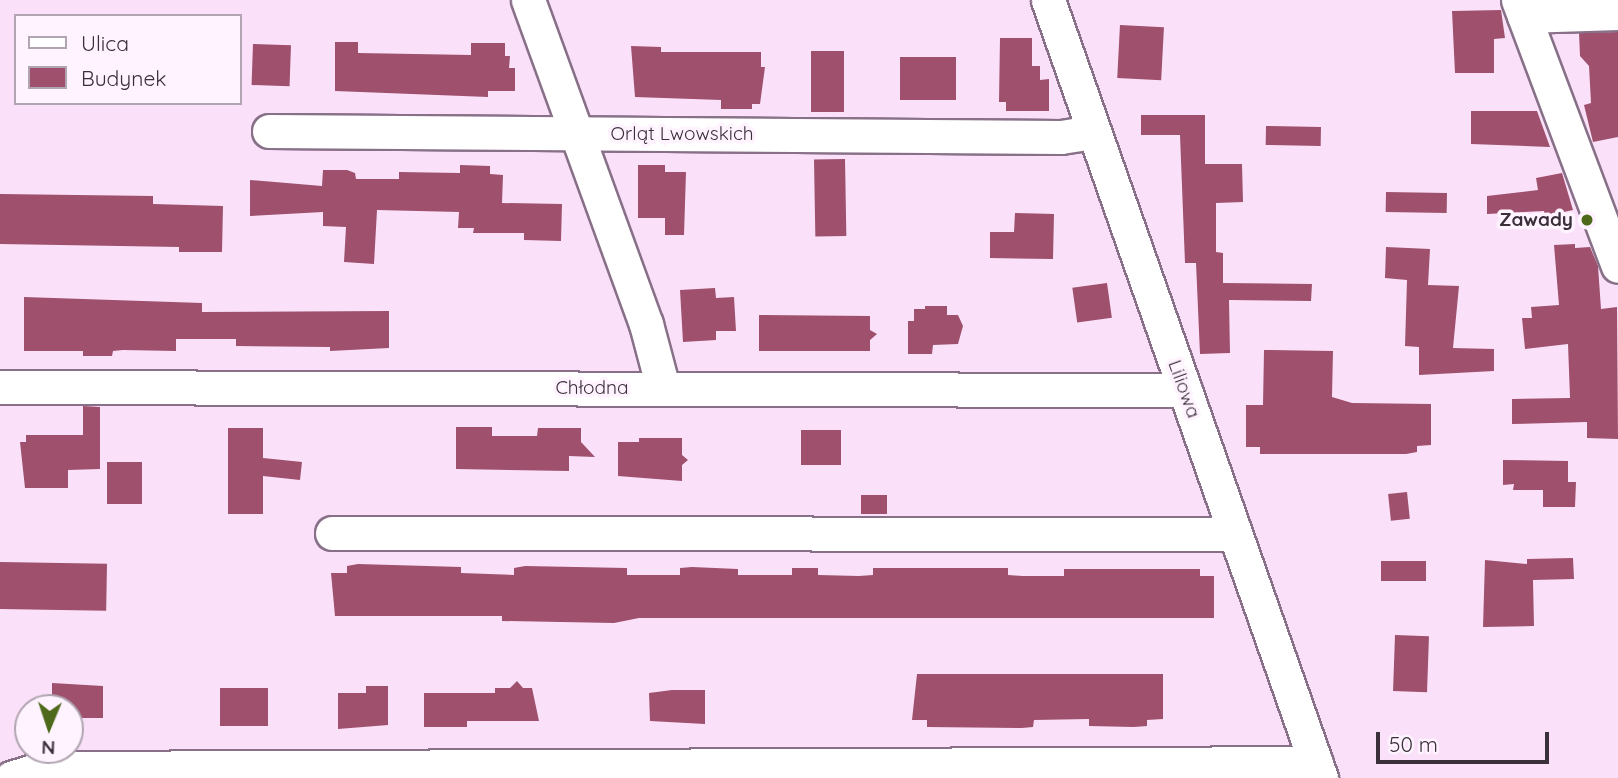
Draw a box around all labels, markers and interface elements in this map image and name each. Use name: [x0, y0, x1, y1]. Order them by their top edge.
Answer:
legend: [14, 14, 242, 105]
text: Ulica: [81, 30, 129, 56]
text: Budynek: [81, 65, 167, 91]
street label: Orląt Lwowskich: [610, 123, 754, 145]
place label: Zawady: [1499, 209, 1573, 231]
marker: Zawady: [1579, 212, 1595, 228]
street label: Liliowa: [1163, 357, 1205, 421]
street label: Chłodna: [555, 377, 629, 399]
north arrow: [14, 694, 84, 764]
scale bar: [1380, 718, 1553, 762]
text: 50 m: [1389, 731, 1438, 757]
text: N: [41, 736, 56, 760]

